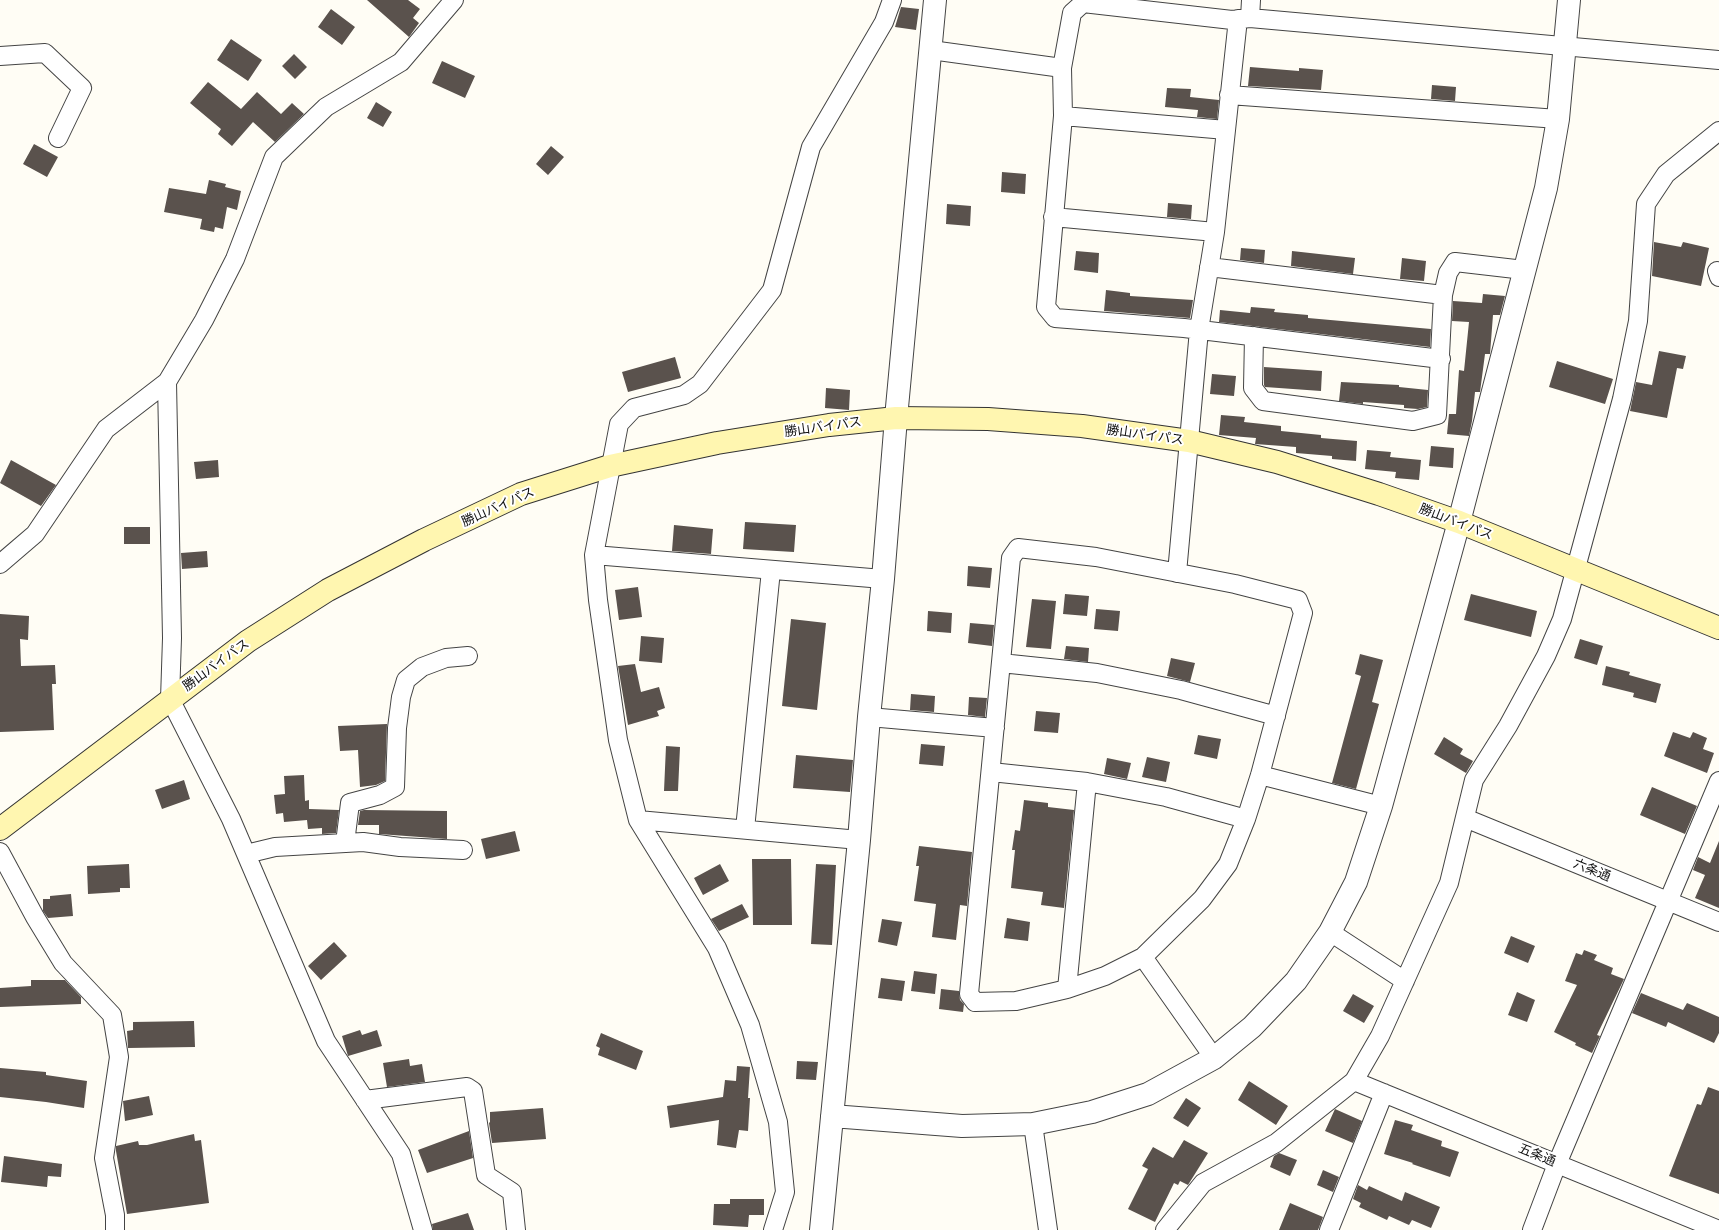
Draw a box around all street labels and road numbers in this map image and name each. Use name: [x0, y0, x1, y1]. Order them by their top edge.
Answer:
street label: 勝山バイパス: [783, 414, 863, 440]
street label: 勝山バイパス: [1105, 422, 1185, 448]
street label: 勝山バイパス: [459, 484, 537, 530]
street label: 勝山バイパス: [1417, 501, 1495, 543]
street label: 勝山バイパス: [180, 636, 252, 694]
street label: 六条通: [1571, 855, 1613, 885]
street label: 五条通: [1516, 1140, 1558, 1170]

